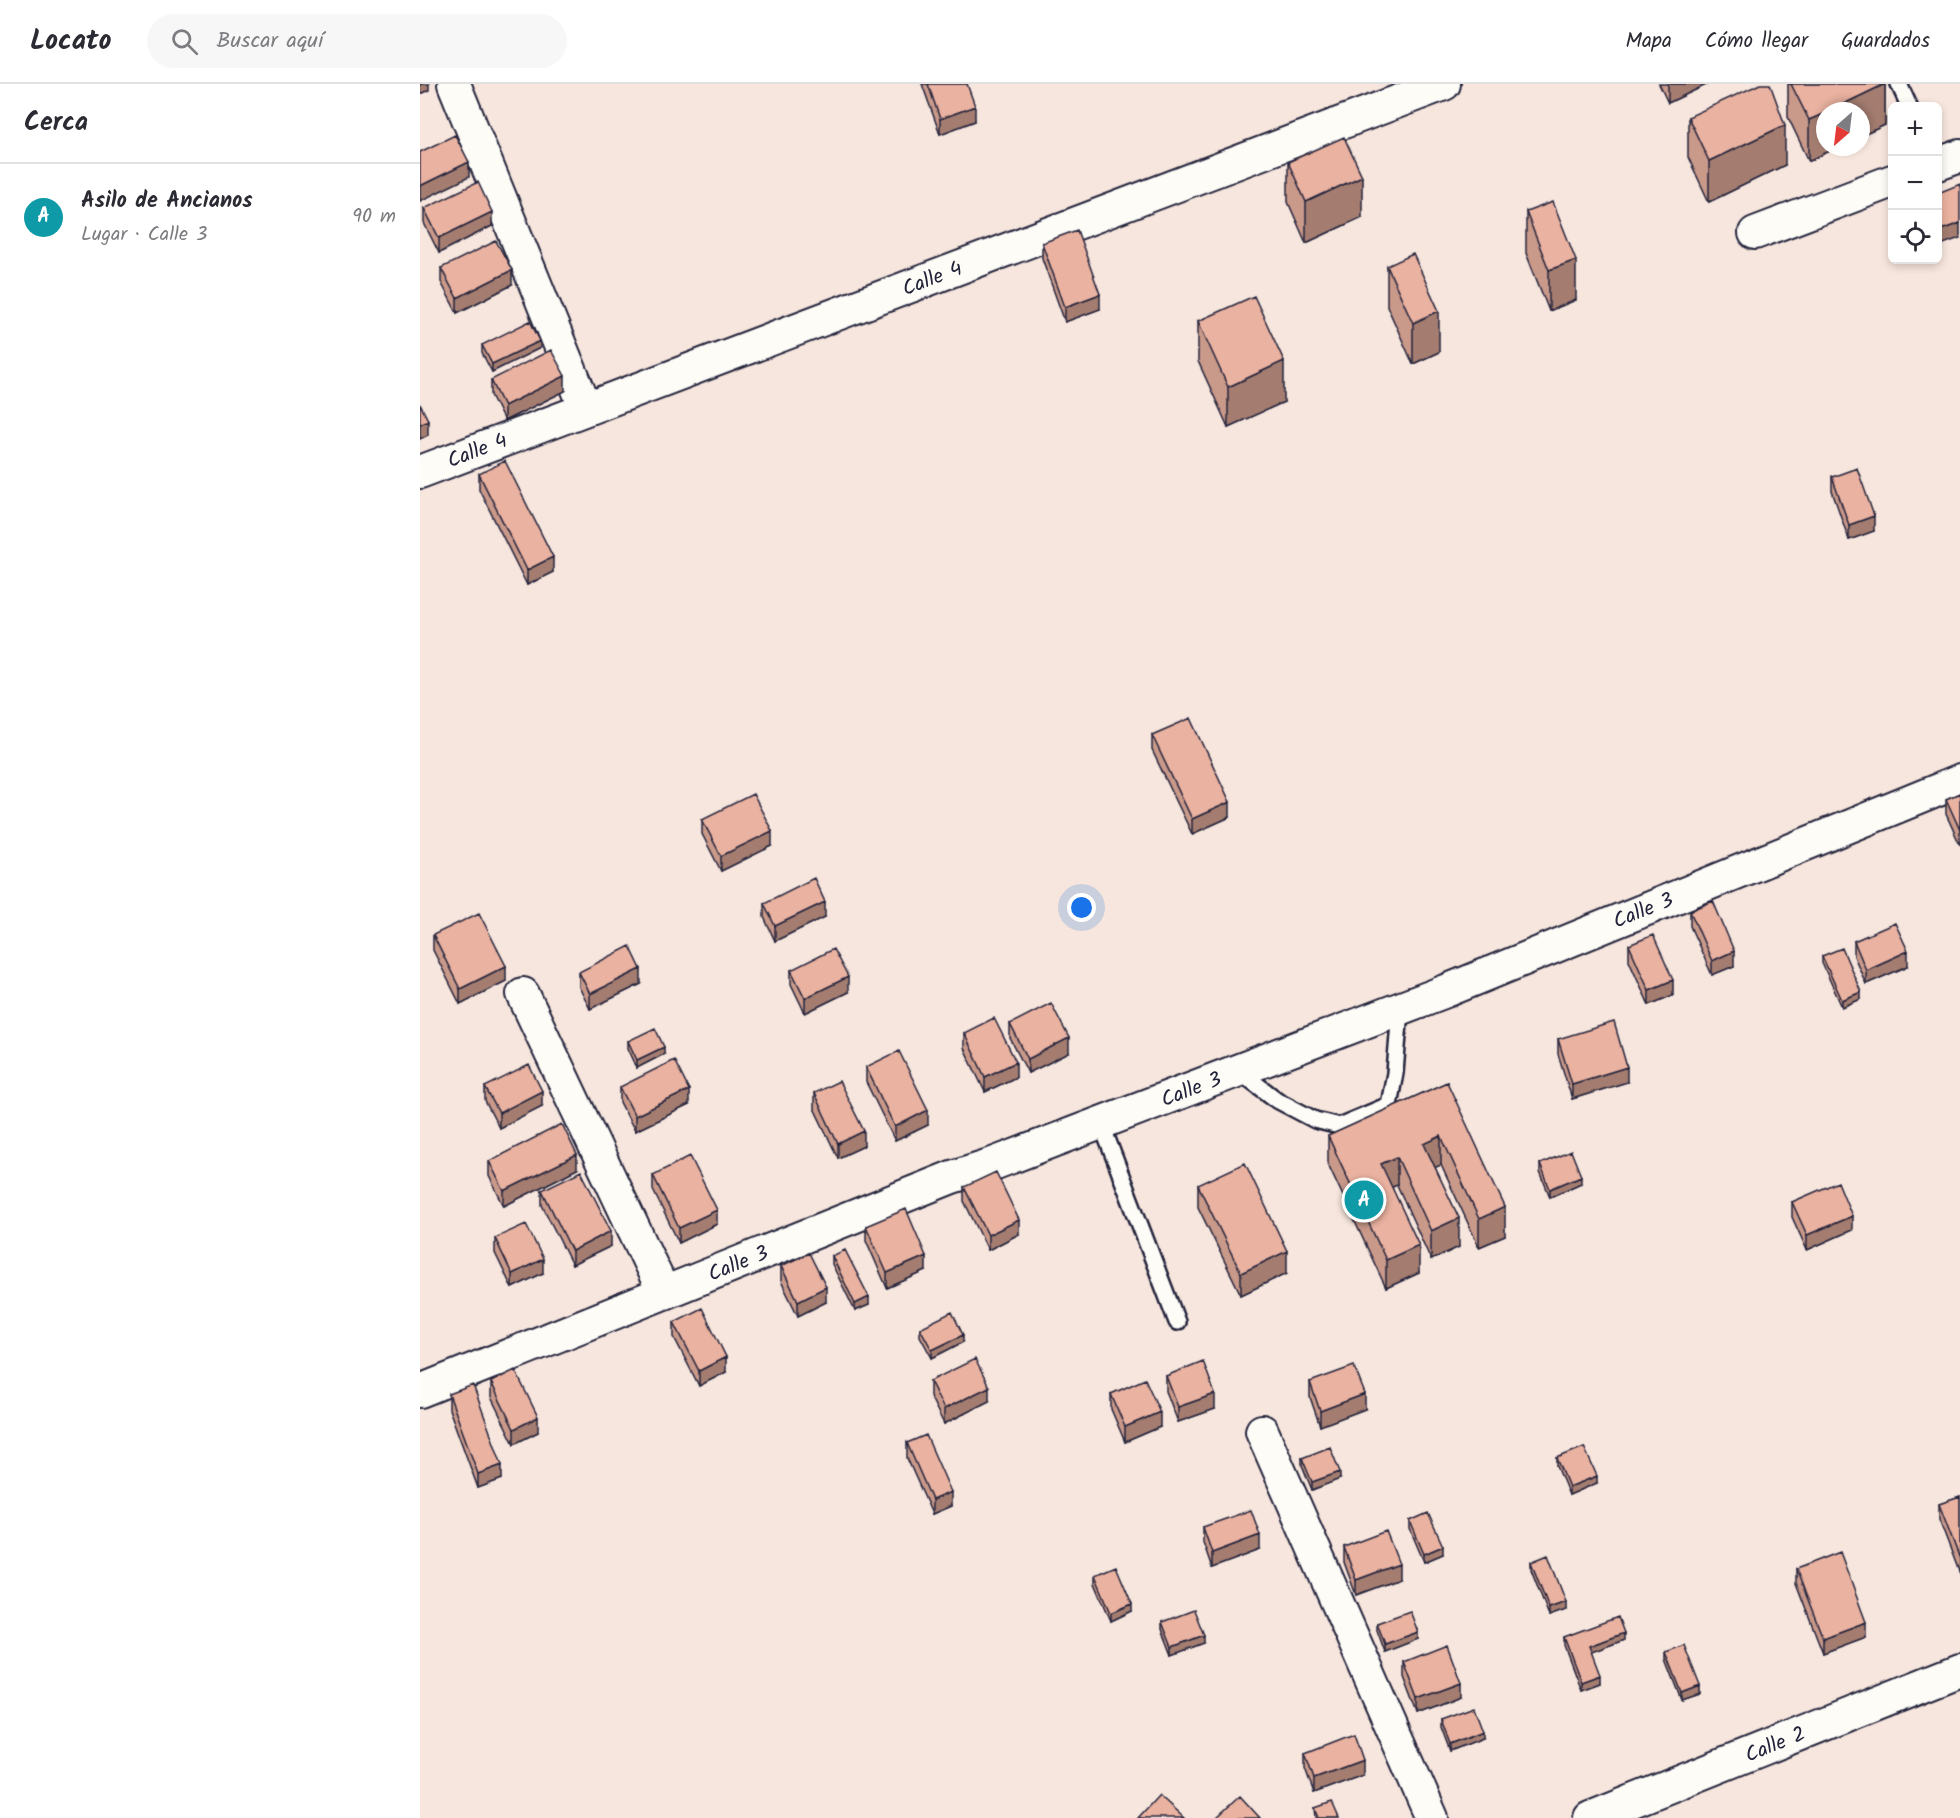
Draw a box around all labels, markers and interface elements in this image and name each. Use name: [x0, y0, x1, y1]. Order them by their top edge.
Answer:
search box: [147, 14, 567, 68]
text: Locato: [30, 19, 111, 64]
text: Buscar aquí: [216, 24, 323, 59]
icon: search: [168, 25, 201, 58]
text: Mapa: [1625, 25, 1672, 58]
text: Cómo llegar: [1705, 25, 1808, 58]
text: Guardados: [1841, 25, 1930, 58]
text: Cerca: [24, 102, 88, 144]
north arrow: [1816, 102, 1870, 156]
map controls: [1888, 102, 1942, 264]
button: +: [1888, 102, 1942, 156]
button: −: [1888, 156, 1942, 210]
text: Asilo de Ancianos: [81, 184, 253, 219]
text: A: [37, 201, 50, 233]
text: 90 m: [352, 201, 396, 233]
button: locate: [1888, 210, 1942, 264]
text: Lugar · Calle 3: [81, 219, 207, 251]
street label: Calle 4: [898, 253, 967, 306]
street label: Calle 4: [443, 425, 512, 478]
street label: Calle 3: [1608, 884, 1679, 938]
your location: [1067, 893, 1096, 922]
street label: Calle 3: [1156, 1064, 1227, 1117]
pin: A: [1344, 1178, 1384, 1222]
street label: Calle 3: [703, 1237, 774, 1291]
street label: Calle 2: [1740, 1718, 1811, 1772]

